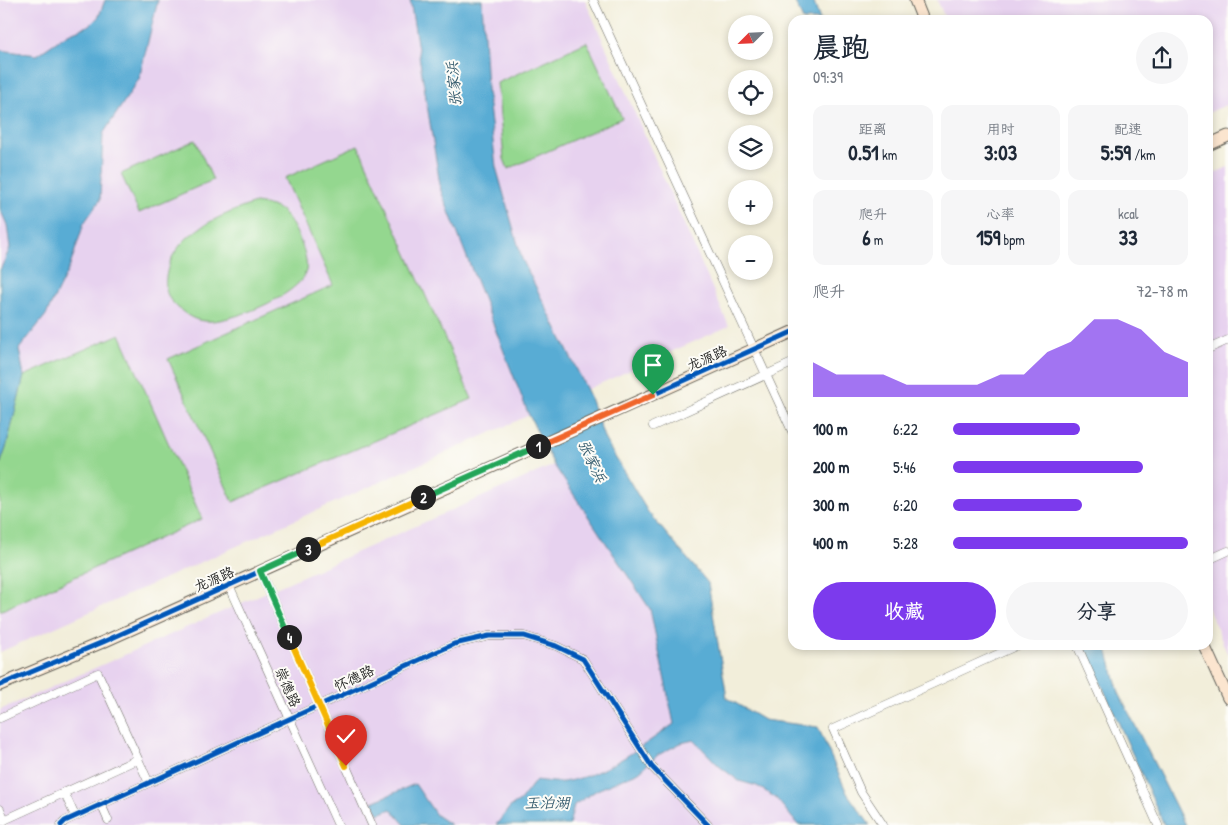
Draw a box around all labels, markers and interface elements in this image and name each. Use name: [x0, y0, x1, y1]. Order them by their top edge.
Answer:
north arrow: [728, 15, 772, 60]
map controls: [728, 15, 773, 280]
text: 晨跑: [813, 28, 869, 66]
button: share: [1136, 32, 1188, 84]
water label: 张家浜: [441, 60, 466, 107]
text: 09:39: [813, 66, 843, 88]
button: locate: [728, 70, 773, 115]
text: 距离: [859, 119, 887, 138]
text: 用时: [986, 119, 1014, 138]
text: 配速: [1114, 119, 1142, 138]
button: layers: [728, 125, 773, 170]
text: 0.51: [848, 138, 879, 167]
text: 3:03: [984, 138, 1017, 167]
text: 5:59: [1101, 138, 1131, 167]
text: km: [879, 145, 897, 164]
text: /km: [1131, 145, 1156, 164]
button: +: [728, 180, 773, 225]
text: 爬升: [859, 204, 887, 223]
text: 心率: [986, 204, 1014, 223]
text: kcal: [1118, 204, 1138, 223]
text: 6: [862, 223, 871, 252]
text: 159: [976, 223, 1000, 252]
text: 33: [1119, 223, 1138, 252]
text: m: [871, 230, 883, 249]
text: bpm: [1000, 230, 1025, 249]
button: −: [728, 235, 773, 280]
text: 爬升: [813, 280, 845, 302]
text: 72–78 m: [1136, 280, 1188, 302]
street label: 龙源路: [684, 340, 730, 375]
pin: [632, 344, 674, 395]
icon: arrive: [639, 351, 667, 379]
text: 100 m: [813, 418, 848, 440]
text: 6:22: [893, 418, 918, 440]
pin: 1: [526, 434, 550, 458]
water label: 张家浜: [573, 436, 612, 487]
text: 1: [536, 437, 541, 456]
text: 200 m: [813, 456, 849, 478]
text: 5:46: [893, 456, 916, 478]
pin: 2: [410, 484, 436, 510]
text: 2: [420, 488, 427, 507]
text: 300 m: [813, 494, 849, 516]
text: 6:20: [893, 494, 918, 516]
text: 400 m: [813, 532, 848, 554]
text: 5:28: [893, 532, 918, 554]
pin: 3: [296, 536, 320, 562]
text: 3: [305, 540, 312, 559]
street label: 龙源路: [191, 561, 237, 596]
button: 收藏: [813, 582, 996, 640]
button: 分享: [1006, 582, 1188, 640]
pin: 4: [276, 624, 302, 650]
text: 4: [287, 628, 292, 647]
street label: 怀德路: [331, 660, 377, 695]
street label: 崇德路: [271, 664, 306, 710]
pin: [325, 715, 367, 766]
icon: check: [332, 722, 360, 750]
water label: 玉泊湖: [524, 792, 571, 813]

